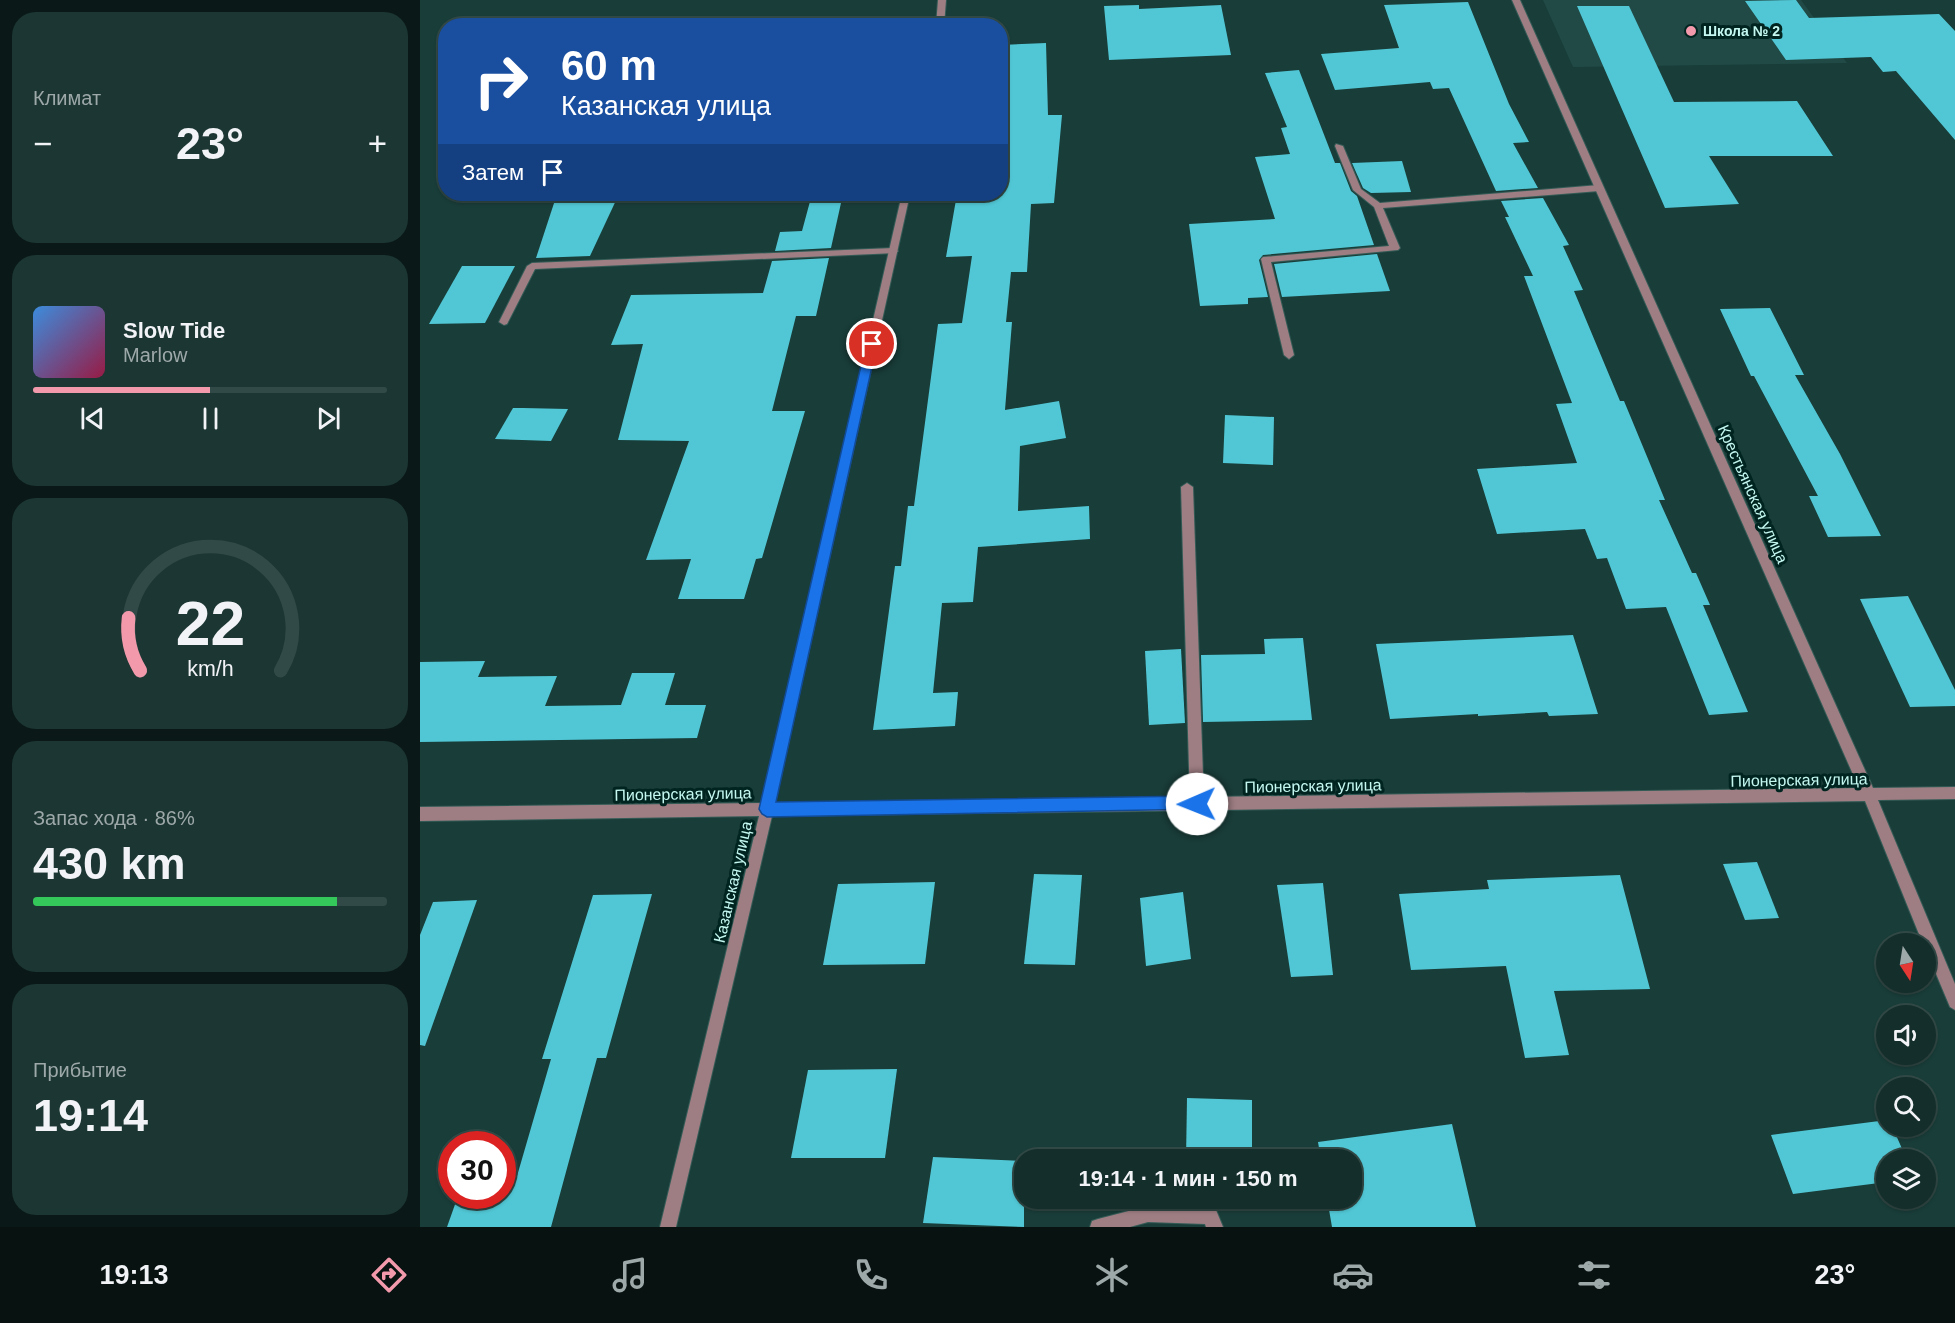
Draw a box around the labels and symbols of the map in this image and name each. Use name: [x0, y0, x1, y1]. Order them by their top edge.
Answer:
place label: Школа № 2: [1703, 23, 1780, 39]
marker: Школа № 2: [1684, 24, 1698, 38]
pin: [846, 318, 897, 369]
street label: Крестьянская улица: [1715, 422, 1791, 566]
street label: Пионерская улица: [1730, 770, 1868, 790]
position arrow: [1165, 772, 1229, 836]
street label: Пионерская улица: [1244, 776, 1382, 796]
street label: Пионерская улица: [614, 784, 752, 804]
street label: Казанская улица: [711, 819, 755, 945]
north arrow: [1876, 933, 1936, 993]
speed limit sign: 30: [438, 1131, 516, 1209]

